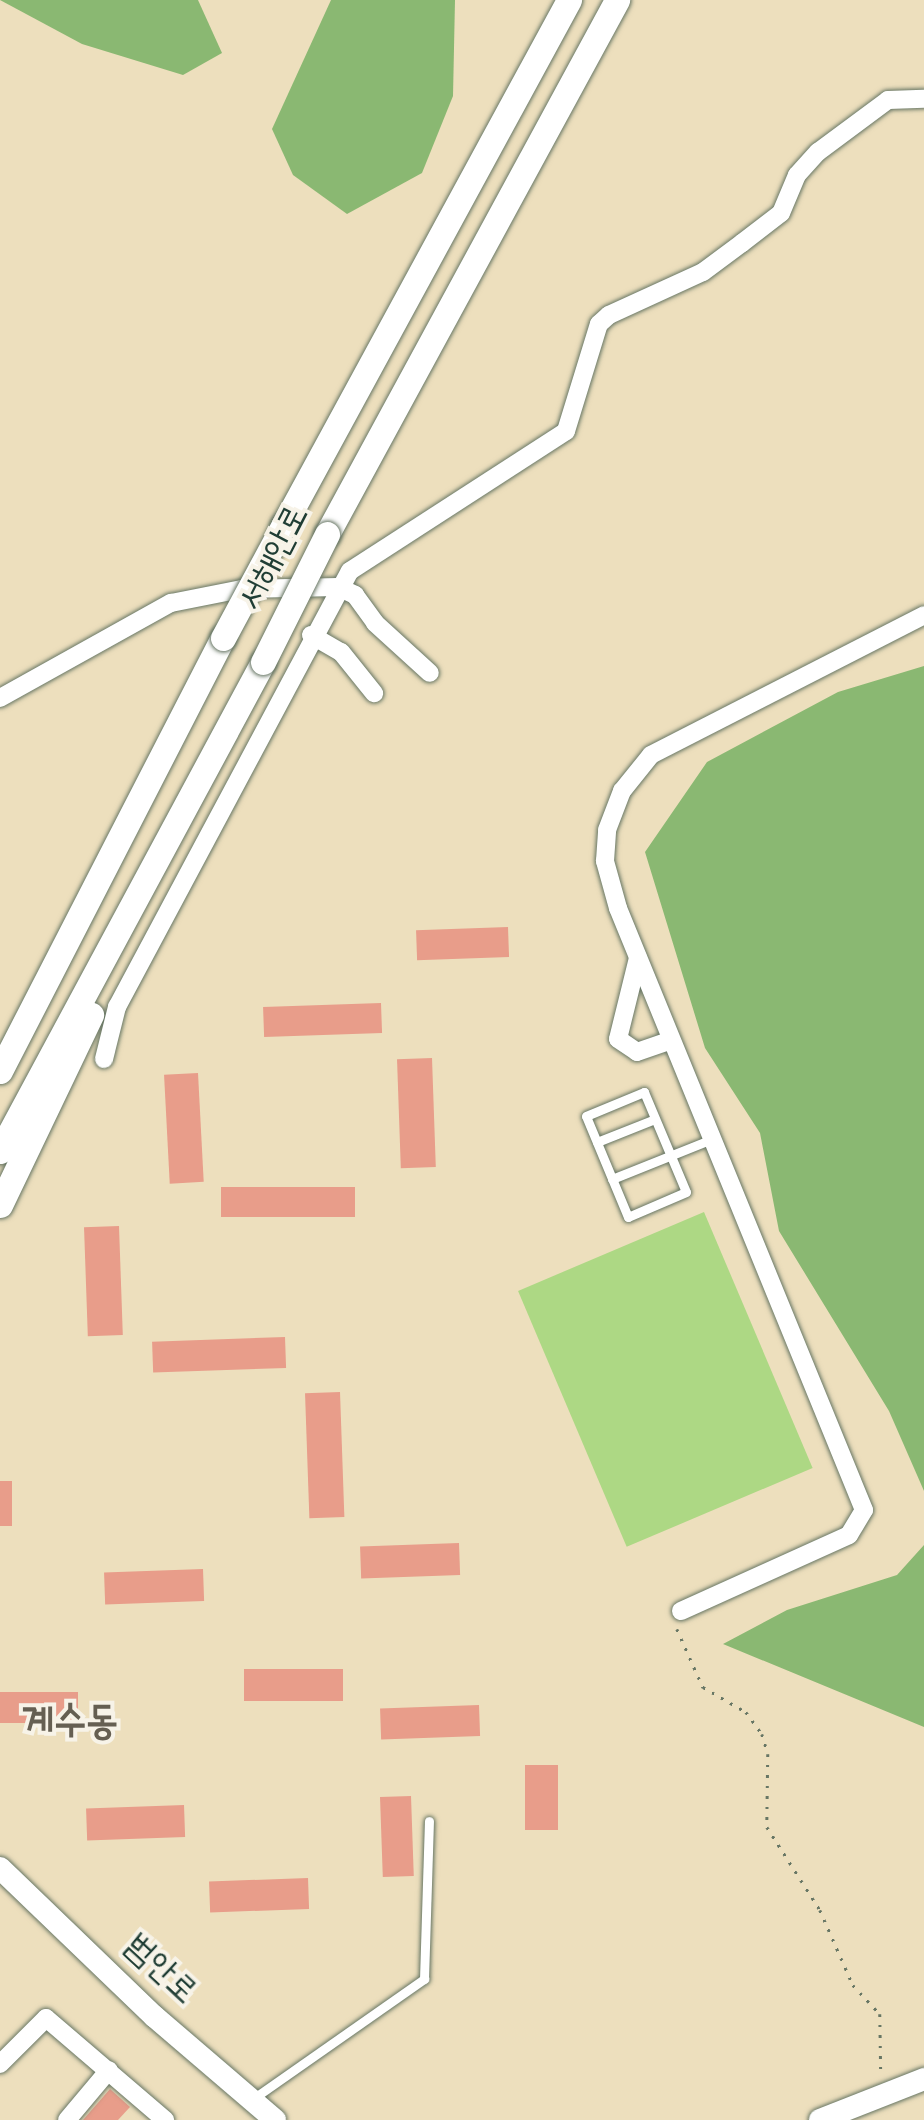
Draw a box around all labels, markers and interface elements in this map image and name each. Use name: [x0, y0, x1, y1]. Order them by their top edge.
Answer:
street label: 서해안로: [232, 499, 320, 619]
district label: 계수동: [22, 1702, 118, 1750]
street label: 범안로: [114, 1927, 204, 2015]

